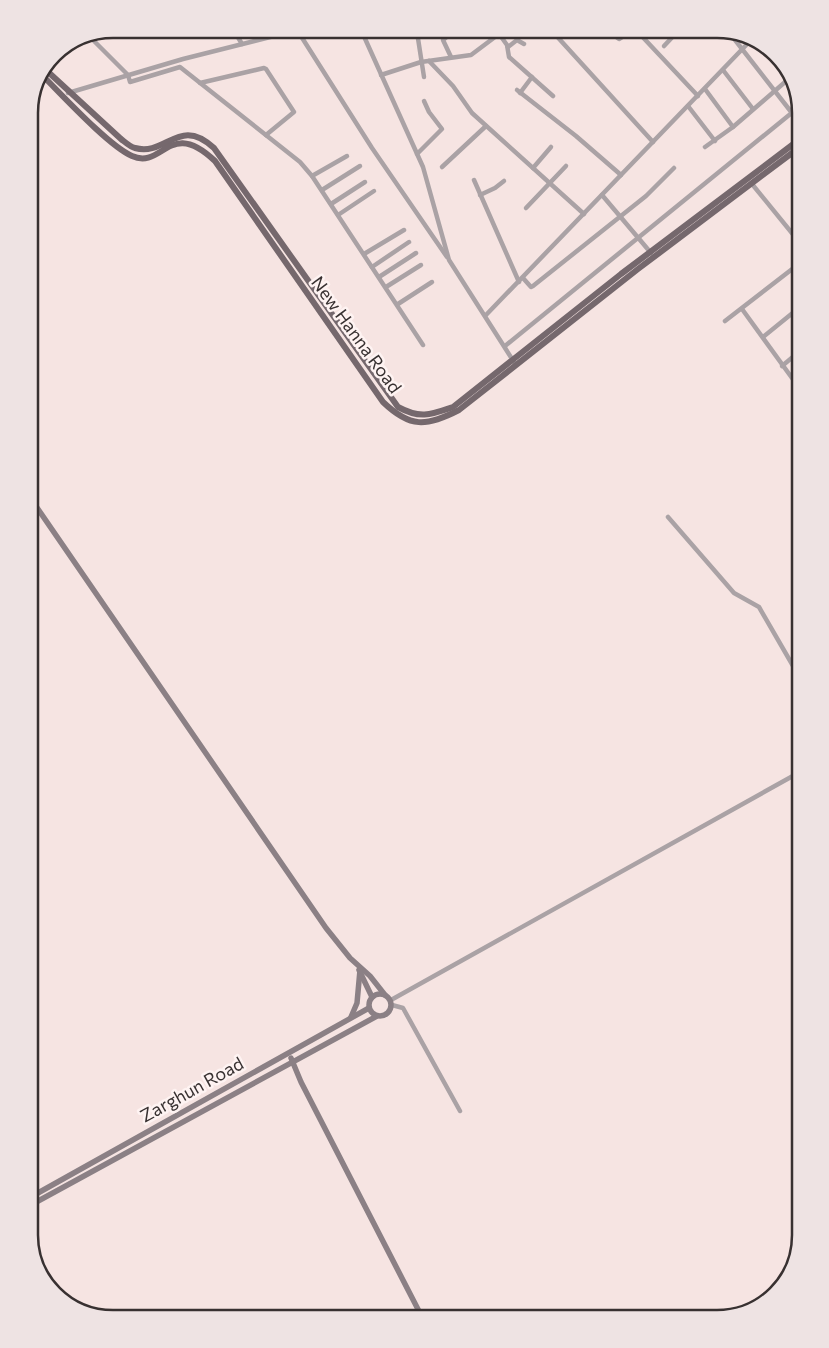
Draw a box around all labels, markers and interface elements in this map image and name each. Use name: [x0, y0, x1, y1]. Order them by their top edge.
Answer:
street label: New Hanna Road: [307, 272, 407, 397]
street label: Zarghun Road: [136, 1052, 247, 1127]

